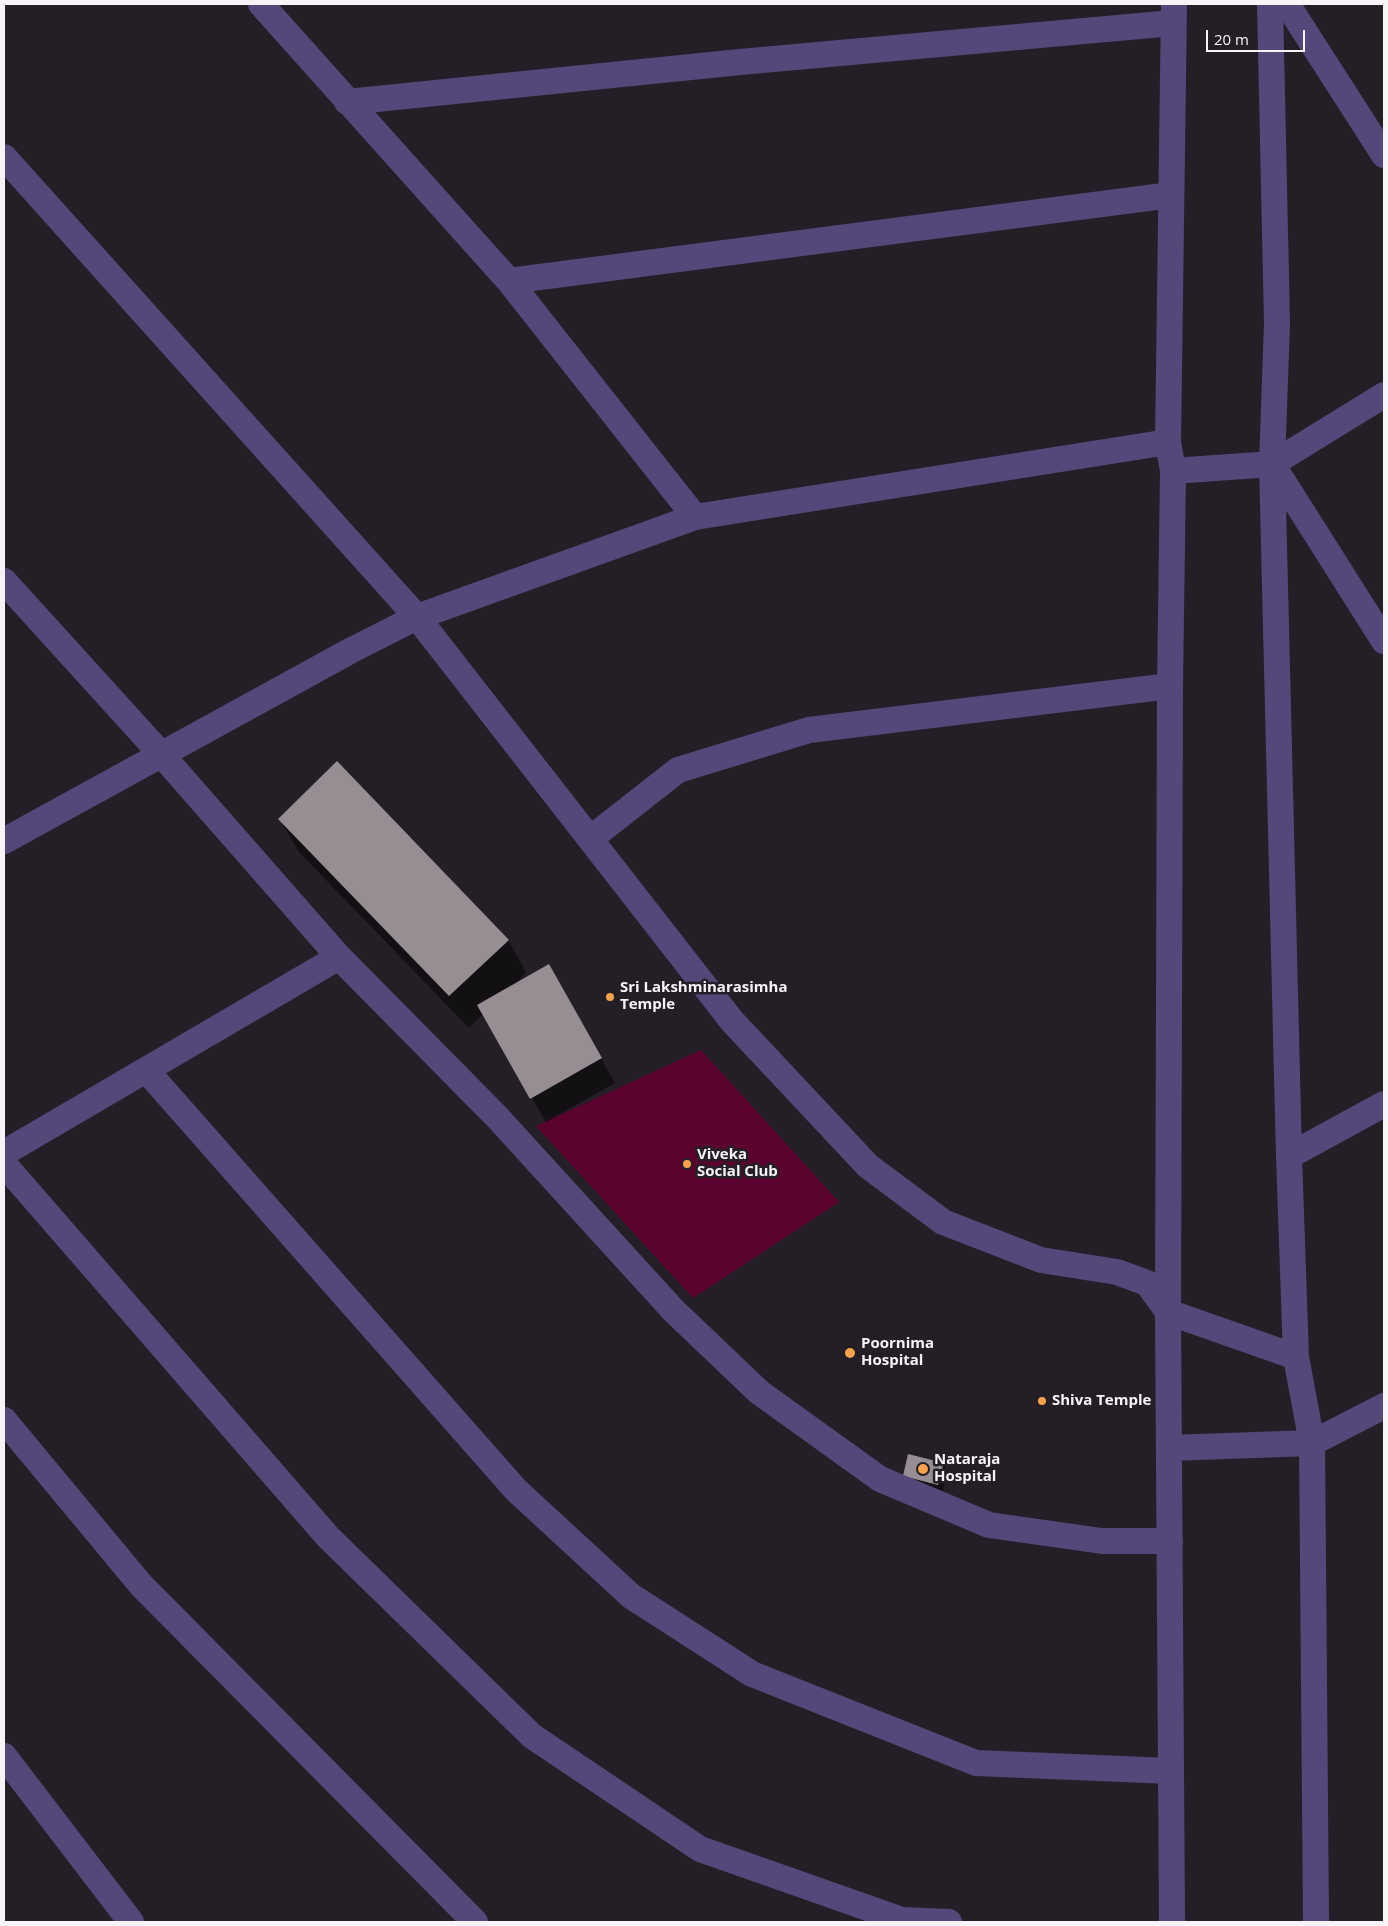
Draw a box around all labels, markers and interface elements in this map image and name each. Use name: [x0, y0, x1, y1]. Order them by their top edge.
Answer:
scale bar: [1208, 20, 1307, 52]
text: 20 m: [1214, 29, 1249, 49]
place label: Sri Lakshminarasimha Temple: [620, 979, 787, 1014]
marker: Sri Lakshminarasimha Temple: [604, 991, 616, 1003]
place label: Viveka Social Club: [697, 1146, 778, 1181]
marker: Viveka Social Club: [681, 1158, 693, 1170]
place label: Poornima Hospital: [861, 1335, 934, 1370]
marker: Poornima Hospital: [843, 1346, 857, 1360]
place label: Shiva Temple: [1052, 1392, 1151, 1410]
marker: Shiva Temple: [1036, 1395, 1048, 1407]
place label: Nataraja Hospital: [934, 1451, 1000, 1486]
marker: Nataraja Hospital: [916, 1462, 930, 1476]

